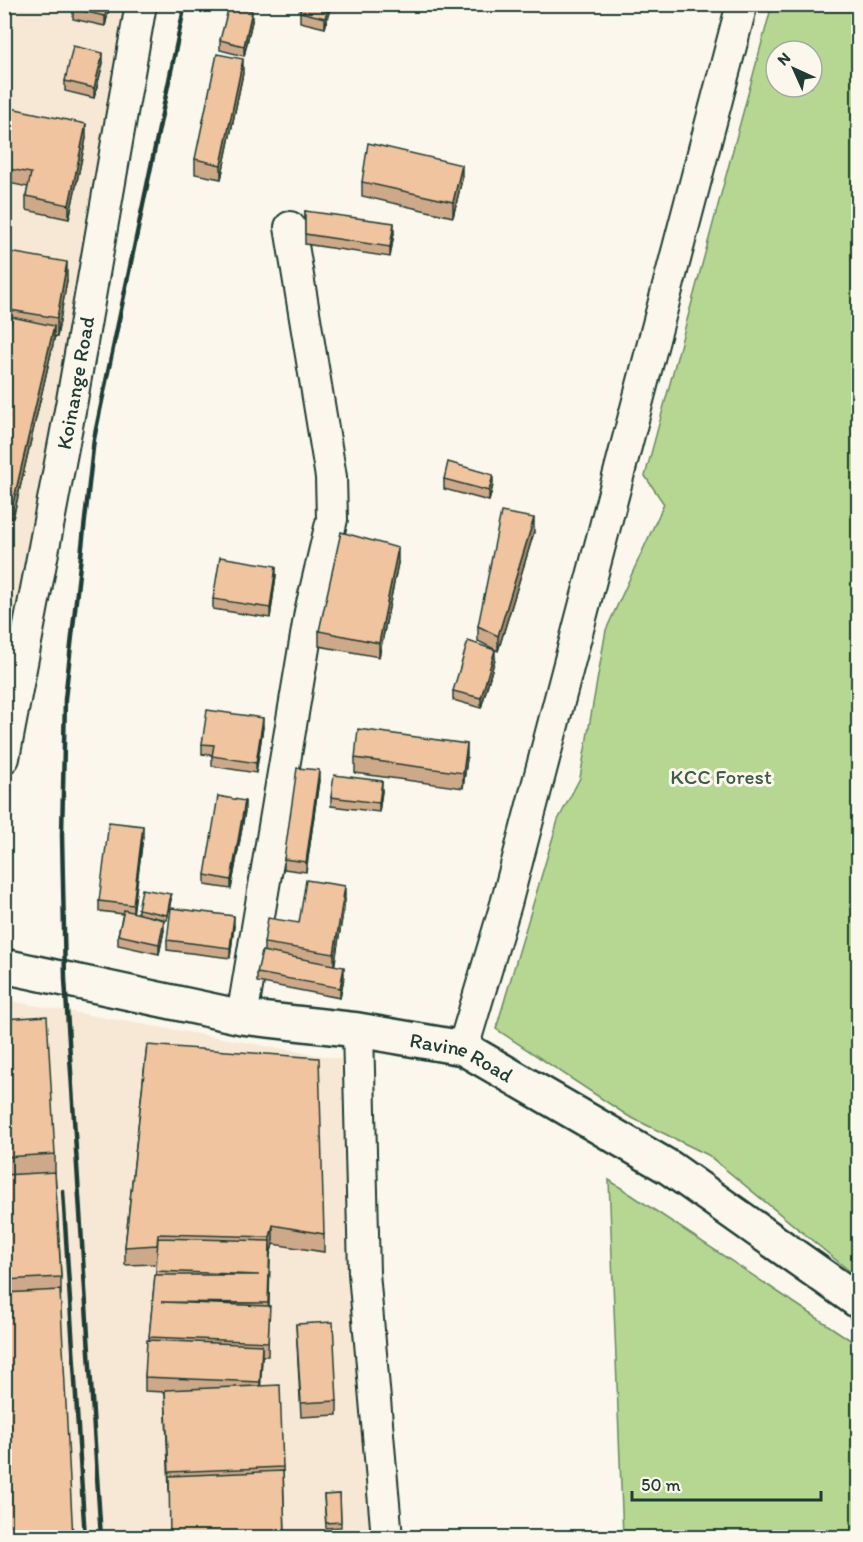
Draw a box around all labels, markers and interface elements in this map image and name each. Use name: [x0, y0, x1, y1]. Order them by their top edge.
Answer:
north arrow: [764, 39, 824, 99]
text: N: [773, 48, 794, 69]
street label: Koinange Road: [50, 314, 99, 451]
park label: KCC Forest: [670, 764, 772, 789]
street label: Ravine Road: [408, 1027, 518, 1087]
scale bar: [632, 1464, 821, 1502]
text: 50 m: [641, 1474, 681, 1496]

